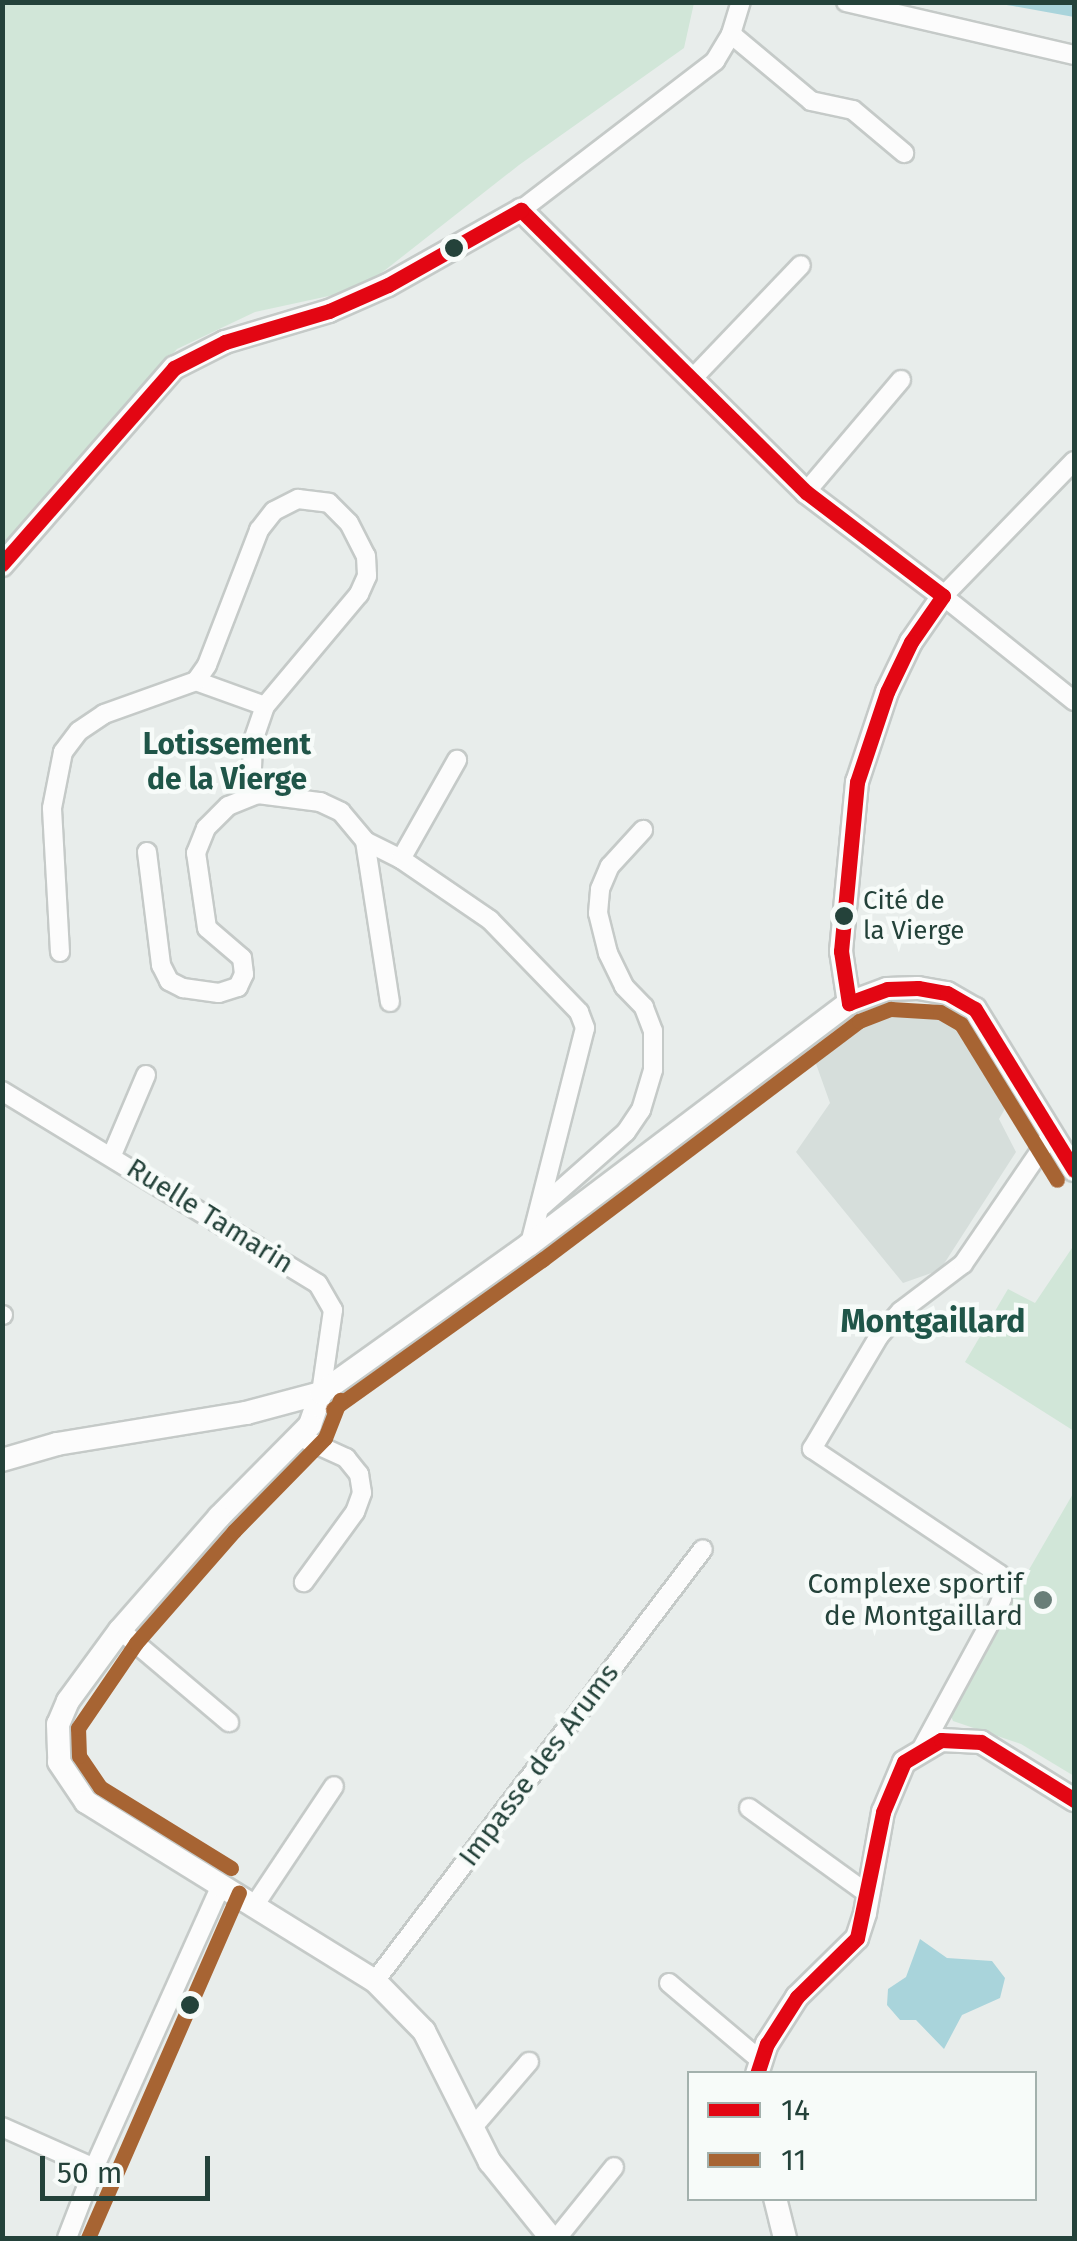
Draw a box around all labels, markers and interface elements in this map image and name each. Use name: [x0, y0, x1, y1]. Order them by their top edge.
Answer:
unlabelled marker: [444, 238, 464, 258]
district label: Lotissement de la Vierge: [143, 726, 311, 796]
place label: Cité de la Vierge: [863, 885, 964, 946]
marker: Cité de la Vierge: [834, 906, 854, 926]
street label: Ruelle Tamarin: [120, 1151, 300, 1281]
district label: Montgaillard: [840, 1302, 1026, 1340]
place label: Complexe sportif de Montgaillard: [808, 1567, 1023, 1633]
marker: Complexe sportif de Montgaillard: [1032, 1589, 1054, 1611]
street label: Impasse des Arums: [452, 1657, 626, 1873]
unlabelled marker: [180, 1995, 200, 2015]
legend: [687, 2071, 1037, 2201]
text: 14: [781, 2092, 810, 2128]
scale bar: [45, 2136, 215, 2198]
text: 11: [781, 2142, 807, 2178]
text: 50 m: [57, 2155, 122, 2191]

